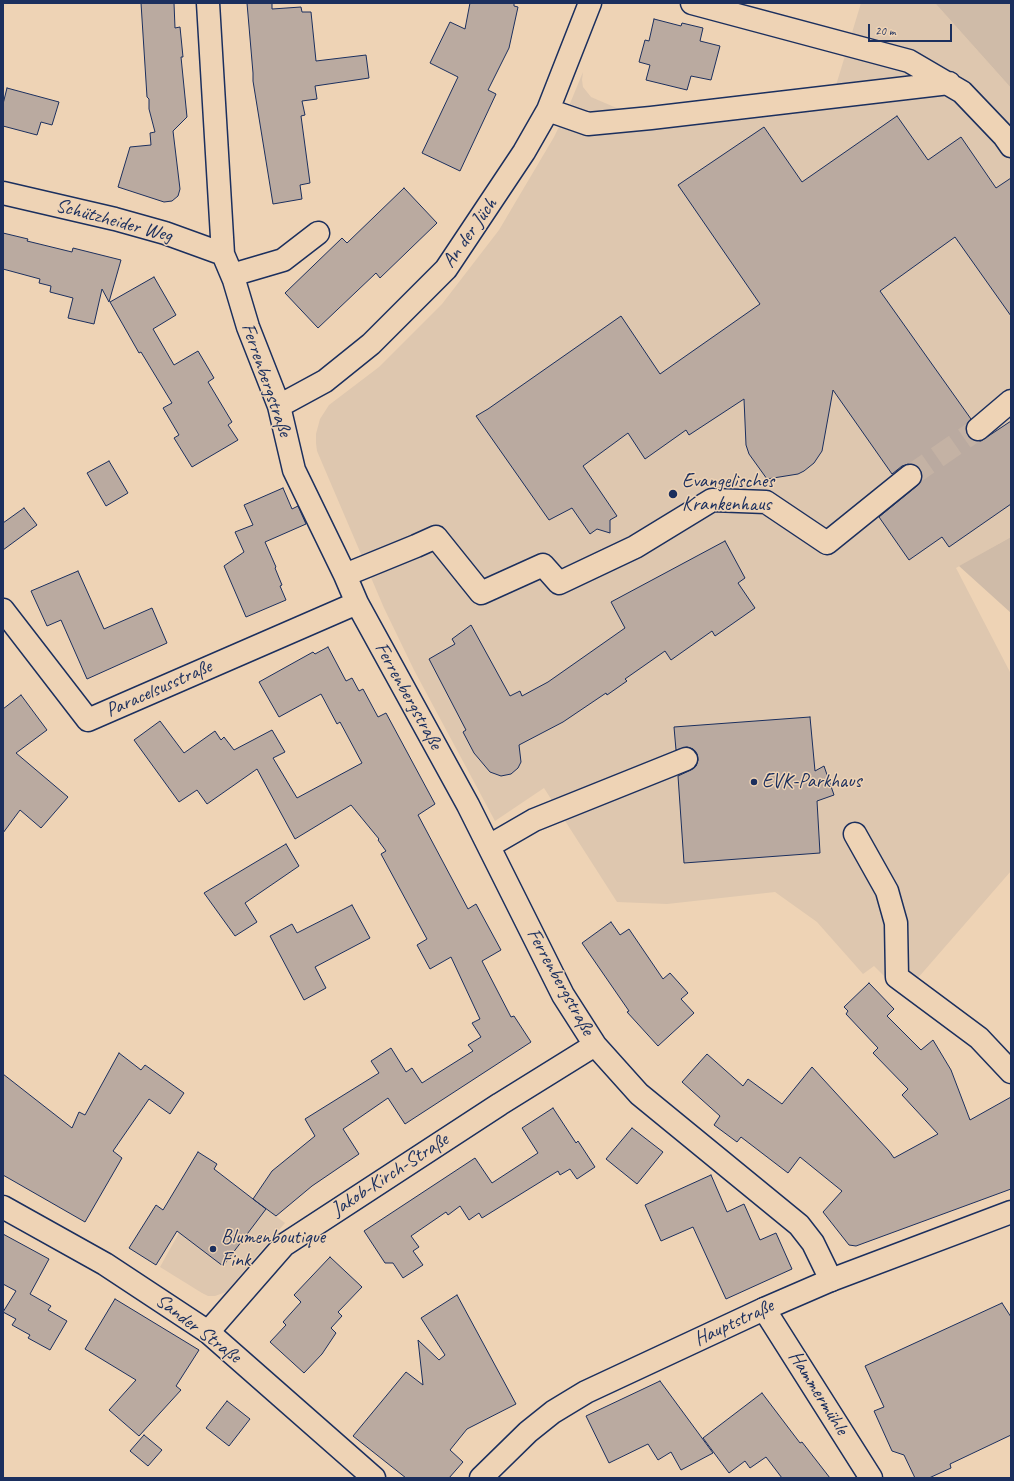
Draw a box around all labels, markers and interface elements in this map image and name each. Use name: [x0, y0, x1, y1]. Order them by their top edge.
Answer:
scale bar: [870, 16, 954, 42]
text: 20 m: [875, 23, 895, 39]
street label: An der Jüch: [437, 193, 503, 273]
street label: Schützheider Weg: [53, 194, 175, 248]
street label: Ferrenbergstraße: [235, 320, 297, 440]
place label: Evangelisches Krankenhaus: [682, 470, 774, 517]
marker: Evangelisches Krankenhaus: [667, 488, 679, 500]
street label: Ferrenbergstraße: [369, 638, 447, 754]
street label: Paracelsusstraße: [102, 655, 216, 723]
place label: EVK-Parkhaus: [762, 770, 861, 794]
marker: EVK-Parkhaus: [749, 777, 759, 787]
street label: Ferrenbergstraße: [521, 924, 599, 1040]
street label: Jakob-Kirch-Straße: [327, 1128, 453, 1222]
place label: Blumenboutique Fink: [221, 1226, 325, 1273]
marker: Blumenboutique Fink: [208, 1244, 218, 1254]
street label: Sander Straße: [151, 1289, 245, 1369]
street label: Hauptstraße: [690, 1294, 778, 1352]
street label: Hammermühle: [783, 1346, 853, 1440]

